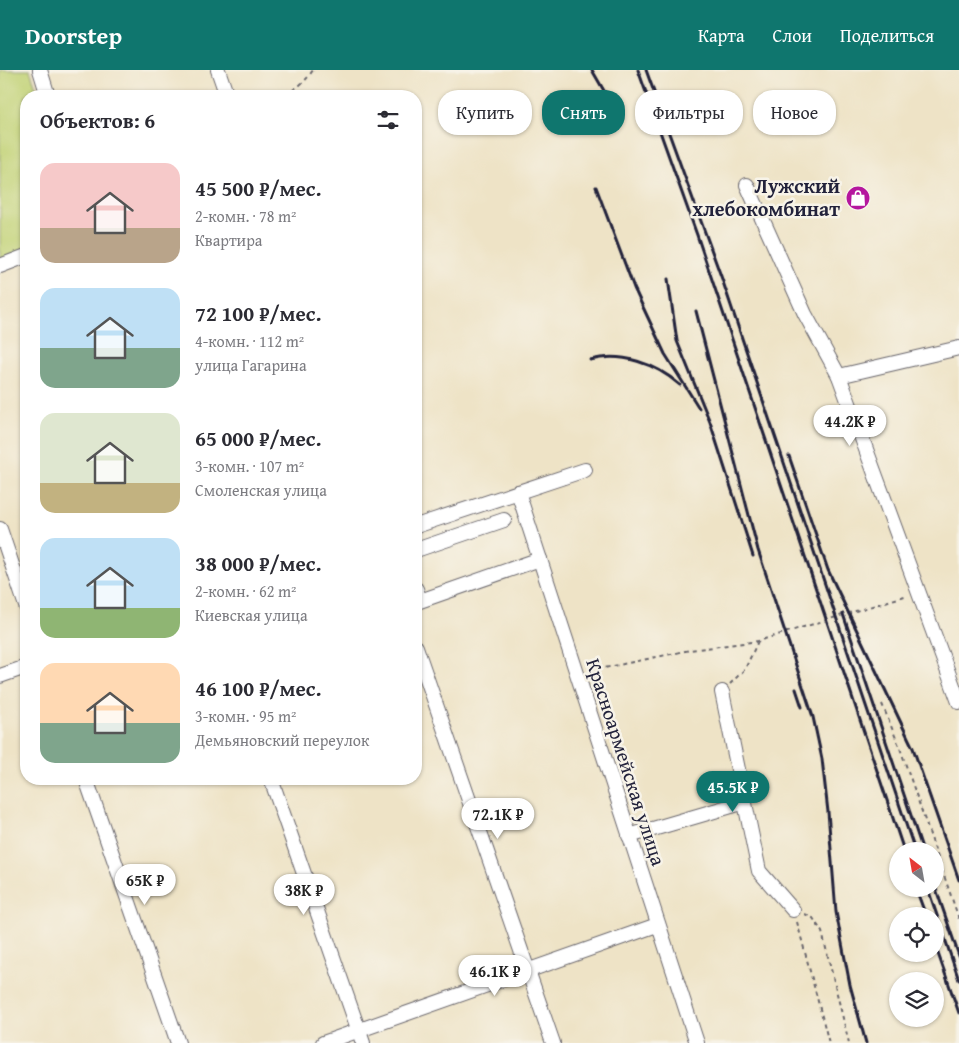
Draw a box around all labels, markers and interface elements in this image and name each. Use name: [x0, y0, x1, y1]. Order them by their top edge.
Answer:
text: Doorstep: [25, 18, 122, 53]
text: Карта: [698, 22, 745, 49]
text: Слои: [773, 22, 812, 49]
text: Поделиться: [840, 22, 934, 49]
chip: Купить: [438, 90, 532, 135]
chip: Снять: [542, 90, 625, 135]
chip: Фильтры: [635, 90, 743, 135]
chip: Новое: [753, 90, 836, 135]
text: Объектов: 6: [40, 105, 155, 136]
icon: filters: [374, 106, 402, 134]
place label: Лужский хлебокомбинат: [693, 171, 840, 223]
text: 45 500 ₽/мес.: [195, 173, 321, 204]
icon: home: [80, 183, 140, 243]
shop icon: Лужский хлебокомбинат: [845, 185, 871, 211]
text: 2-комн. · 78 m²: [195, 204, 296, 228]
text: Квартира: [195, 228, 262, 252]
text: 72 100 ₽/мес.: [195, 298, 321, 329]
icon: home: [80, 308, 140, 368]
text: 4-комн. · 112 m²: [195, 329, 304, 353]
text: улица Гагарина: [195, 353, 307, 377]
pin: 44.2K ₽: [804, 404, 896, 447]
text: 44.2K ₽: [824, 409, 876, 433]
text: 65 000 ₽/мес.: [195, 423, 321, 454]
icon: home: [80, 433, 140, 493]
text: 3-комн. · 107 m²: [195, 454, 304, 478]
text: Смоленская улица: [195, 478, 327, 502]
text: 38 000 ₽/мес.: [195, 548, 321, 579]
icon: home: [80, 558, 140, 618]
text: 2-комн. · 62 m²: [195, 579, 296, 603]
text: Киевская улица: [195, 603, 308, 627]
street label: Красноармейская улица: [579, 654, 674, 870]
text: 46 100 ₽/мес.: [195, 673, 321, 704]
icon: home: [80, 683, 140, 743]
text: 3-комн. · 95 m²: [195, 704, 296, 728]
text: Демьяновский переулок: [195, 728, 369, 752]
pin: 45.5K ₽: [687, 770, 779, 813]
text: 45.5K ₽: [707, 775, 759, 799]
pin: 72.1K ₽: [452, 798, 544, 840]
text: 72.1K ₽: [472, 802, 524, 826]
north arrow: [889, 842, 944, 898]
map controls: [889, 842, 944, 1027]
pin: 65K ₽: [110, 864, 180, 906]
text: 65K ₽: [126, 868, 164, 892]
pin: 38K ₽: [269, 874, 339, 916]
text: 38K ₽: [285, 878, 323, 902]
button: locate: [889, 907, 944, 962]
pin: 46.1K ₽: [449, 954, 541, 997]
text: 46.1K ₽: [469, 959, 521, 983]
button: layers: [889, 972, 944, 1027]

